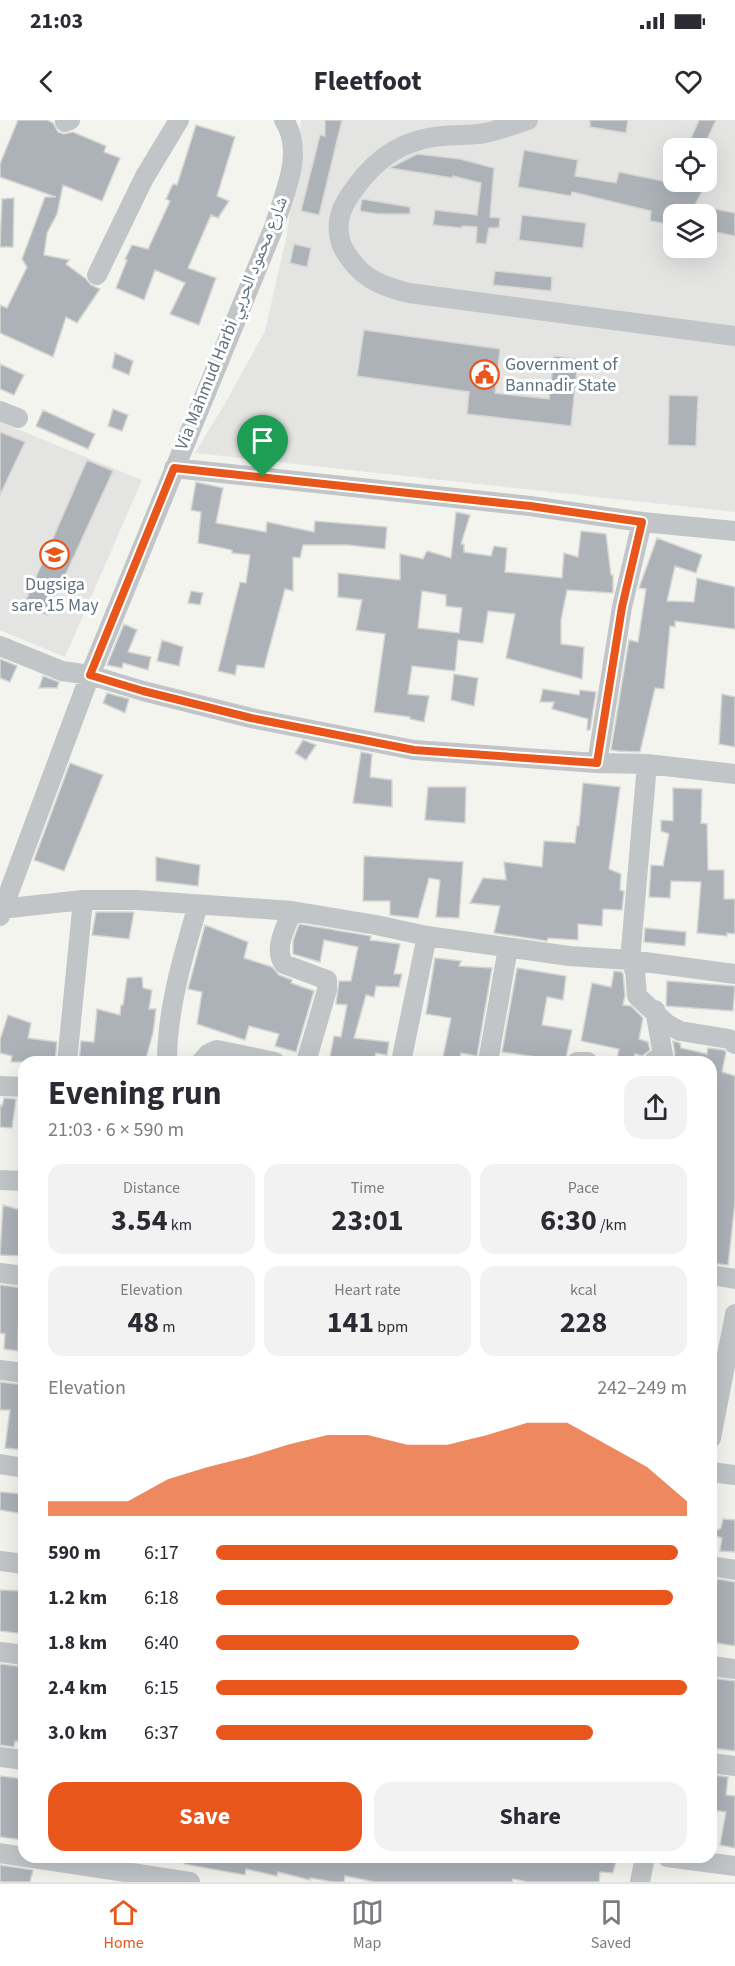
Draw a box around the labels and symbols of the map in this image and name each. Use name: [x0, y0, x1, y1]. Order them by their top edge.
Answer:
street label: Via Mahmud Harbi شارع محمود الحربي: [169, 193, 295, 454]
place label: Government of Bannadir State: [505, 352, 618, 398]
public building icon: Government of Bannadir State: [468, 358, 500, 390]
pin: [237, 415, 288, 477]
school or university icon: Dugsiga sare 15 May: [39, 539, 71, 571]
place label: Dugsiga sare 15 May: [11, 572, 99, 618]

